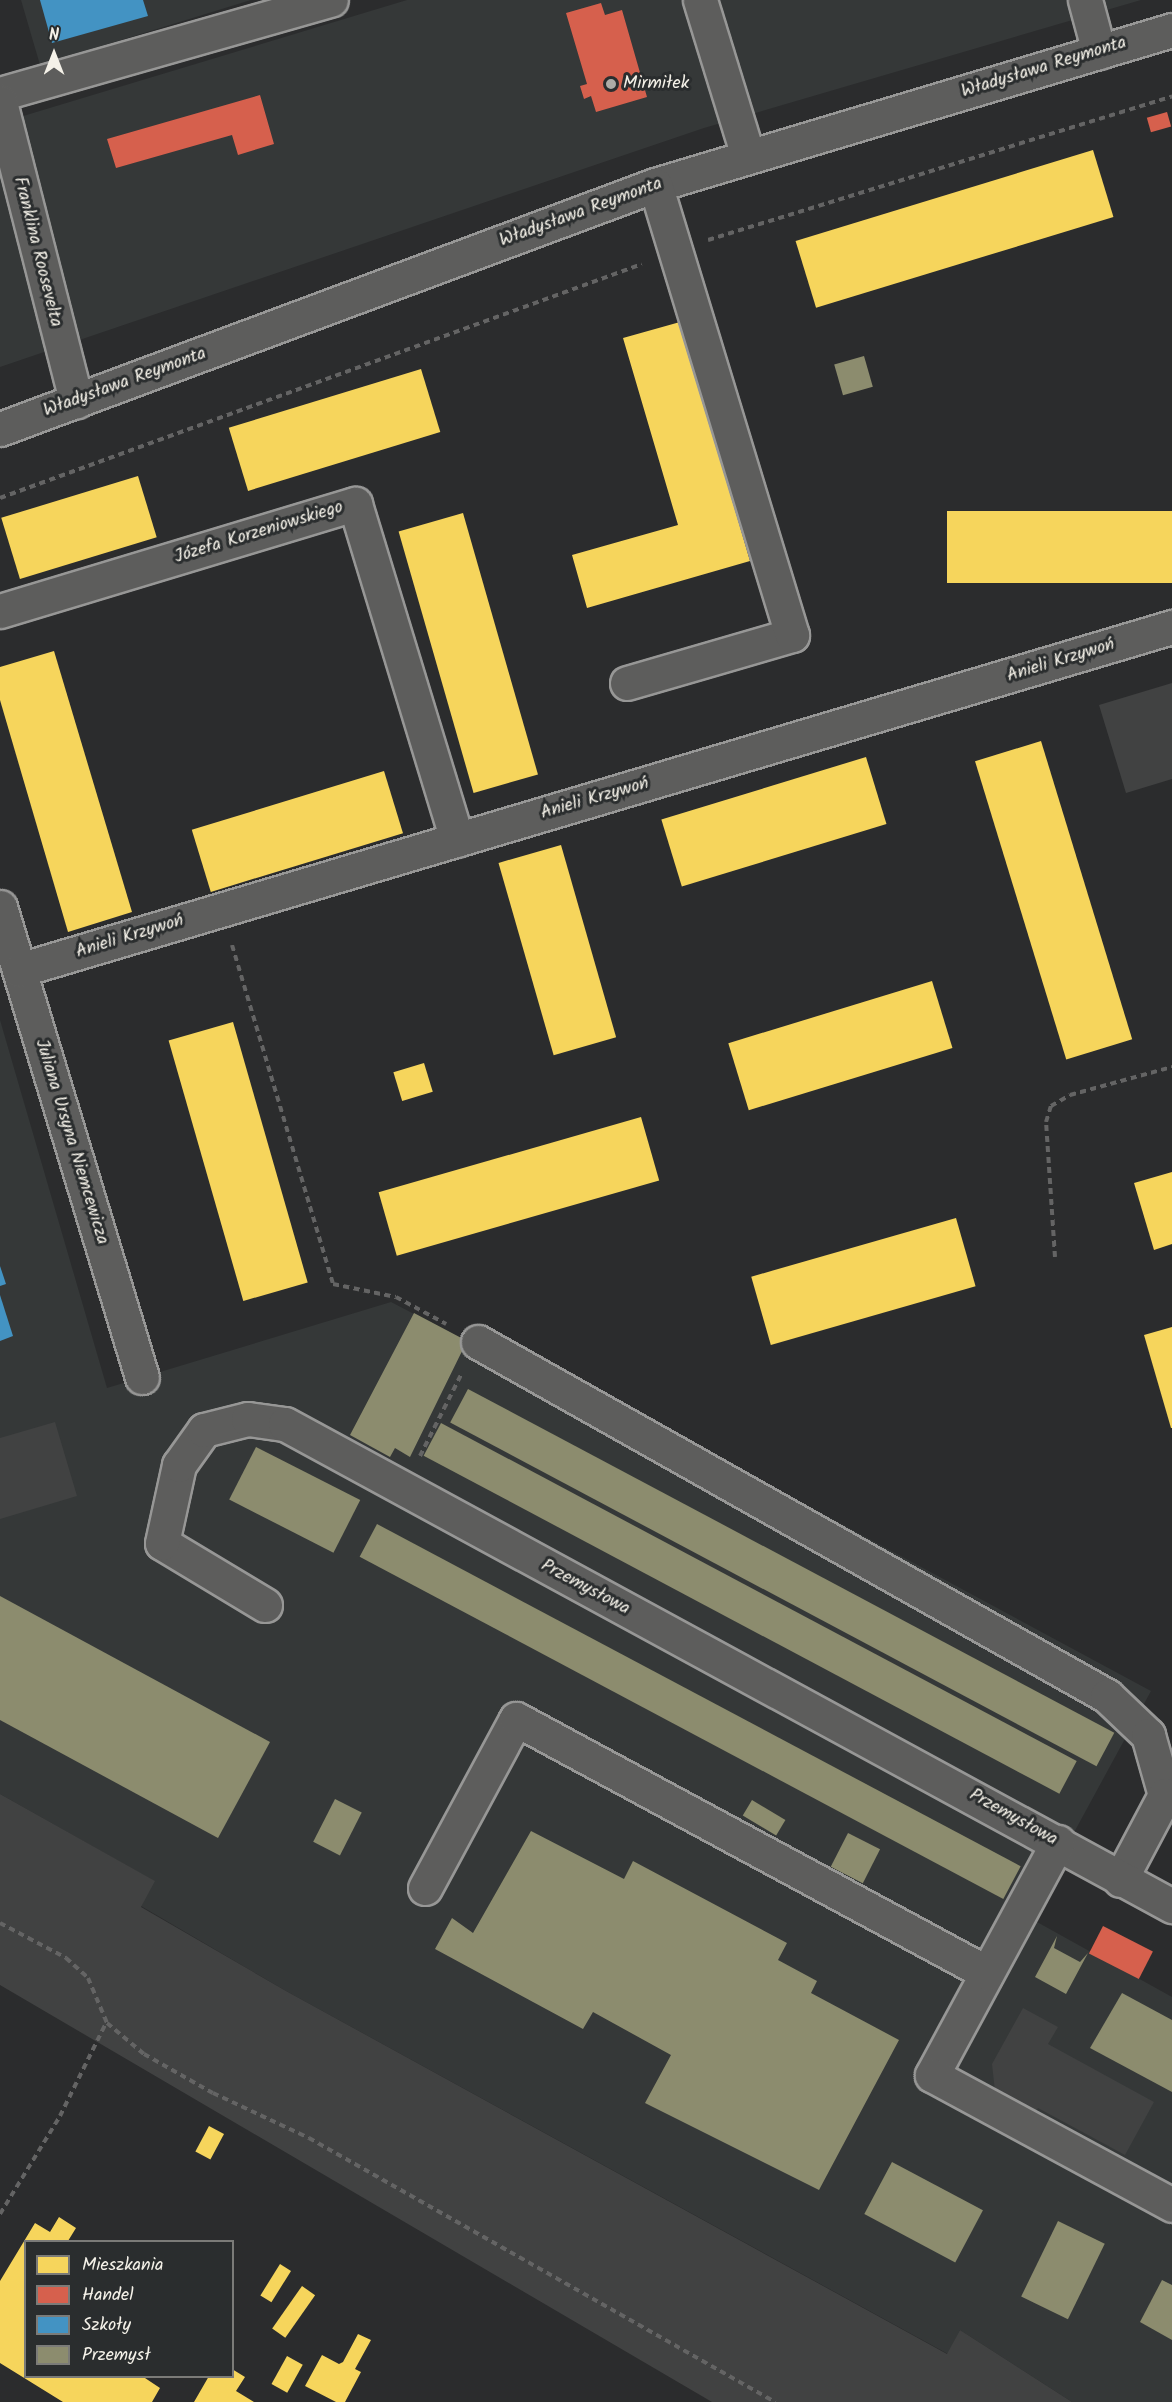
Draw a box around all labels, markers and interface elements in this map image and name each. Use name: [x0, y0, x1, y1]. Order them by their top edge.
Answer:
text: N: [49, 23, 59, 48]
north arrow: [24, 24, 84, 84]
street label: Władysława Reymonta: [959, 33, 1129, 103]
place label: Mirmiłek: [623, 73, 689, 95]
marker: Mirmiłek: [604, 77, 618, 91]
street label: Władysława Reymonta: [497, 174, 665, 252]
street label: Franklina Roosevelta: [8, 175, 66, 329]
street label: Władysława Reymonta: [41, 344, 209, 422]
street label: Józefa Korzeniowskiego: [172, 497, 346, 569]
street label: Anieli Krzywoń: [1004, 634, 1118, 688]
street label: Anieli Krzywoń: [538, 773, 652, 825]
street label: Anieli Krzywoń: [73, 910, 187, 964]
street label: Juliana Ursyna Niemcewicza: [29, 1037, 113, 1247]
street label: Przemysłowa: [537, 1556, 633, 1620]
street label: Przemysłowa: [965, 1785, 1061, 1851]
legend: [24, 2240, 234, 2378]
text: Mieszkania: [82, 2251, 163, 2280]
text: Handel: [82, 2281, 134, 2310]
text: Szkoły: [82, 2311, 131, 2340]
text: Przemysł: [82, 2341, 151, 2370]

